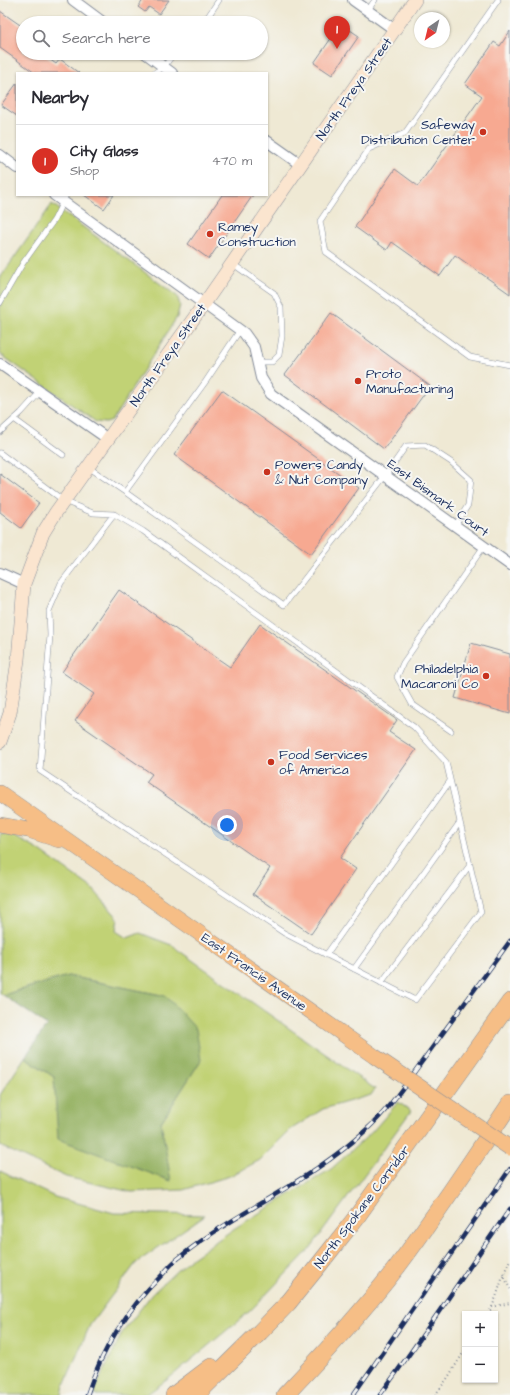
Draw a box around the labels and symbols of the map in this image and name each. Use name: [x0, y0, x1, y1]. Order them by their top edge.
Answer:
north arrow: [414, 12, 450, 48]
pin: 1: [324, 16, 350, 49]
street label: North Freya Street: [312, 33, 398, 145]
place label: Safeway Distribution Center: [361, 116, 475, 149]
marker: Safeway Distribution Center: [478, 127, 488, 137]
place label: Ramey Construction: [218, 218, 296, 251]
marker: Ramey Construction: [205, 229, 215, 239]
street label: North Freya Street: [126, 299, 212, 411]
place label: Proto Manufacturing: [366, 365, 454, 399]
marker: Proto Manufacturing: [353, 376, 363, 386]
street label: East Bismark Court: [383, 455, 493, 541]
place label: Powers Candy & Nut Company: [275, 456, 368, 490]
marker: Powers Candy & Nut Company: [262, 467, 272, 477]
place label: Philadelphia Macaroni Co: [401, 660, 479, 693]
marker: Philadelphia Macaroni Co: [481, 671, 491, 681]
place label: Food Services of America: [279, 746, 368, 779]
marker: Food Services of America: [266, 757, 276, 767]
your location: [217, 815, 237, 835]
street label: East Francis Avenue: [198, 929, 310, 1015]
street label: North Spokane Corridor: [310, 1142, 414, 1272]

